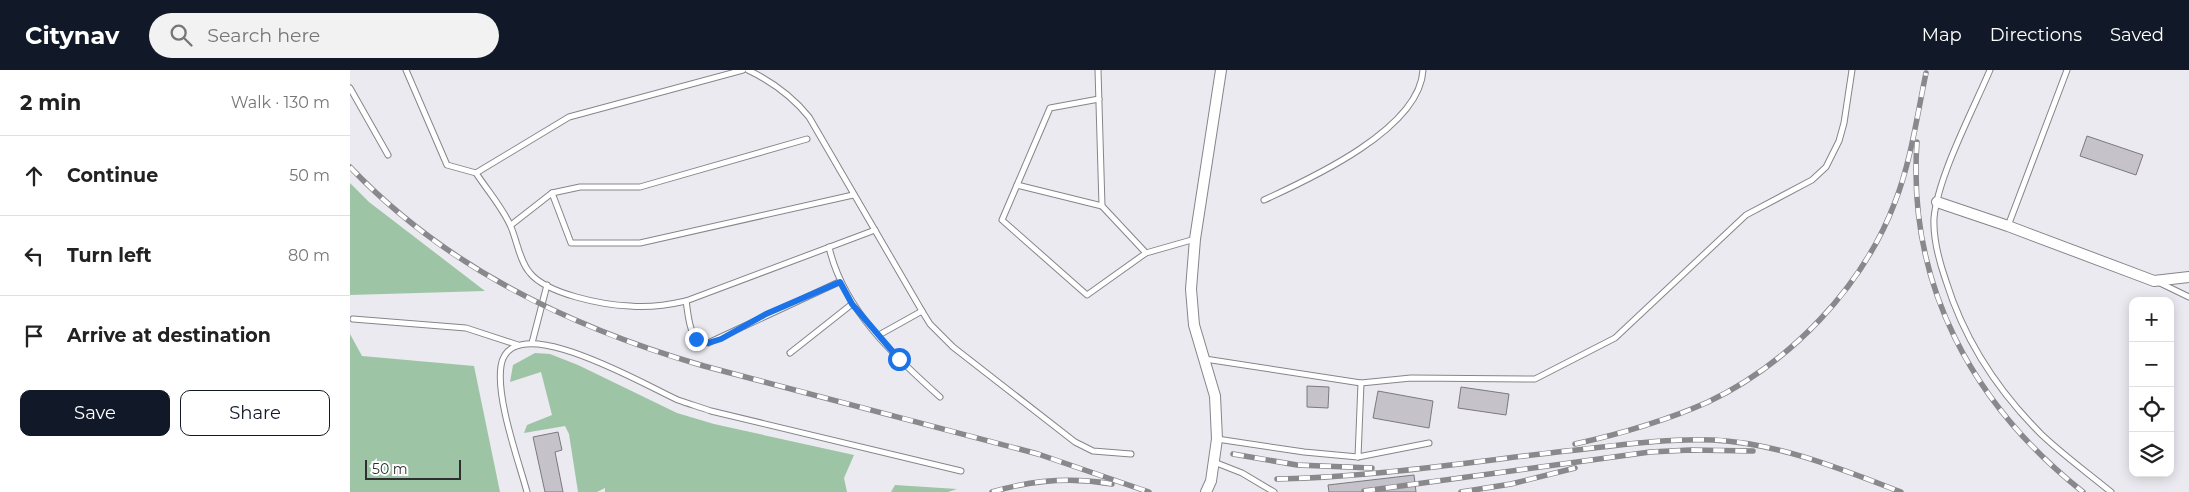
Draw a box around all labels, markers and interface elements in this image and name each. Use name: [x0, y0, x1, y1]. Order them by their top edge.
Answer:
search box: [149, 13, 499, 58]
text: Citynav: [25, 21, 119, 50]
icon: search: [167, 21, 195, 49]
text: Search here: [207, 24, 320, 47]
text: Map: [1922, 24, 1962, 46]
text: Directions: [1990, 24, 2082, 46]
text: Saved: [2110, 24, 2164, 46]
text: 2 min: [20, 90, 81, 115]
text: Walk · 130 m: [231, 93, 330, 112]
icon: ahead: [20, 162, 48, 190]
text: Continue: [67, 164, 158, 187]
text: 50 m: [289, 166, 330, 185]
icon: left: [20, 242, 48, 270]
text: Turn left: [67, 244, 152, 267]
text: 80 m: [288, 246, 330, 265]
map controls: [2129, 297, 2174, 477]
button: +: [2129, 297, 2174, 342]
icon: arrive: [20, 322, 48, 350]
text: Arrive at destination: [67, 324, 271, 347]
route end: [685, 328, 708, 351]
button: −: [2129, 342, 2174, 387]
route start: [888, 348, 911, 371]
button: locate: [2129, 387, 2174, 432]
button: Save: [20, 390, 170, 436]
button: Share: [180, 390, 330, 436]
button: layers: [2129, 432, 2174, 477]
scale bar: [365, 457, 461, 480]
text: 50 m: [372, 460, 408, 478]

